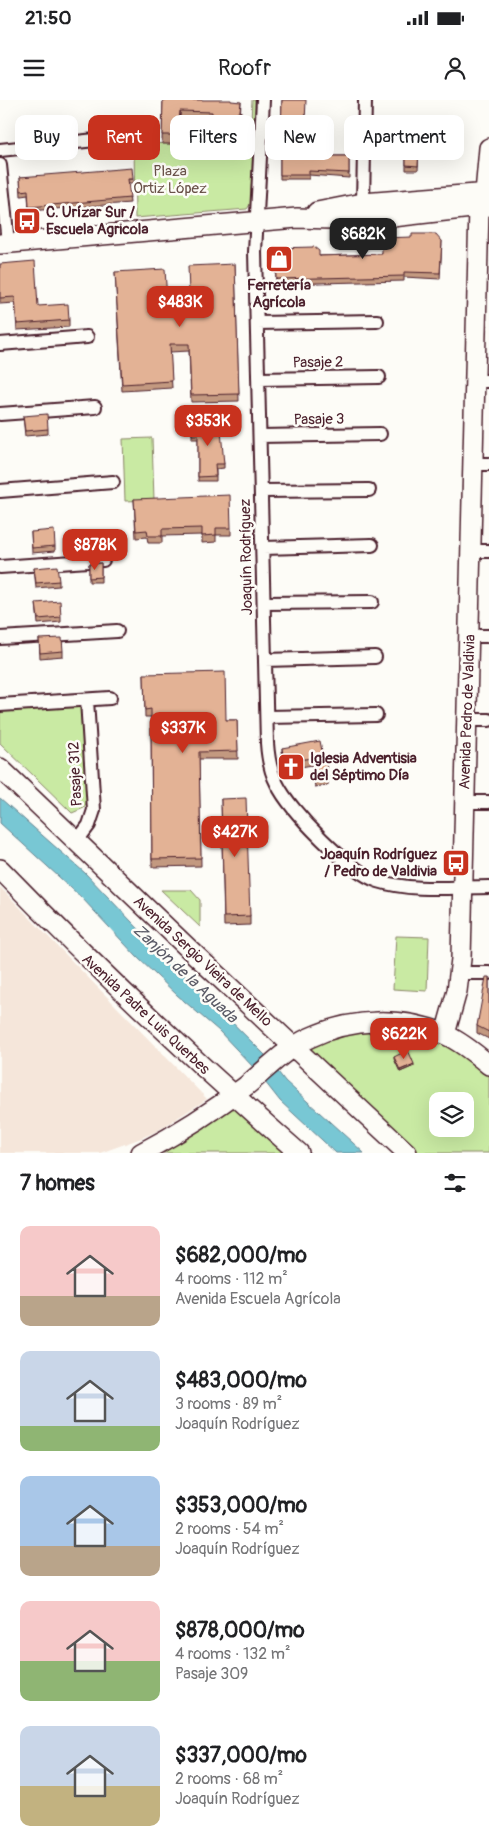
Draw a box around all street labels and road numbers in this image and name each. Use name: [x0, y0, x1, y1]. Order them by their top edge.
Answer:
street label: Pasaje 2: [292, 353, 344, 372]
street label: Pasaje 3: [293, 410, 345, 429]
street label: Joaquín Rodríguez: [236, 498, 257, 615]
street label: Avenida Pedro de Valdivia: [455, 634, 480, 790]
street label: Pasaje 312: [64, 741, 87, 807]
street label: Avenida Sergio Vieira de Mello: [129, 892, 276, 1031]
street label: Avenida Padre Luis Querbes: [77, 950, 214, 1079]

